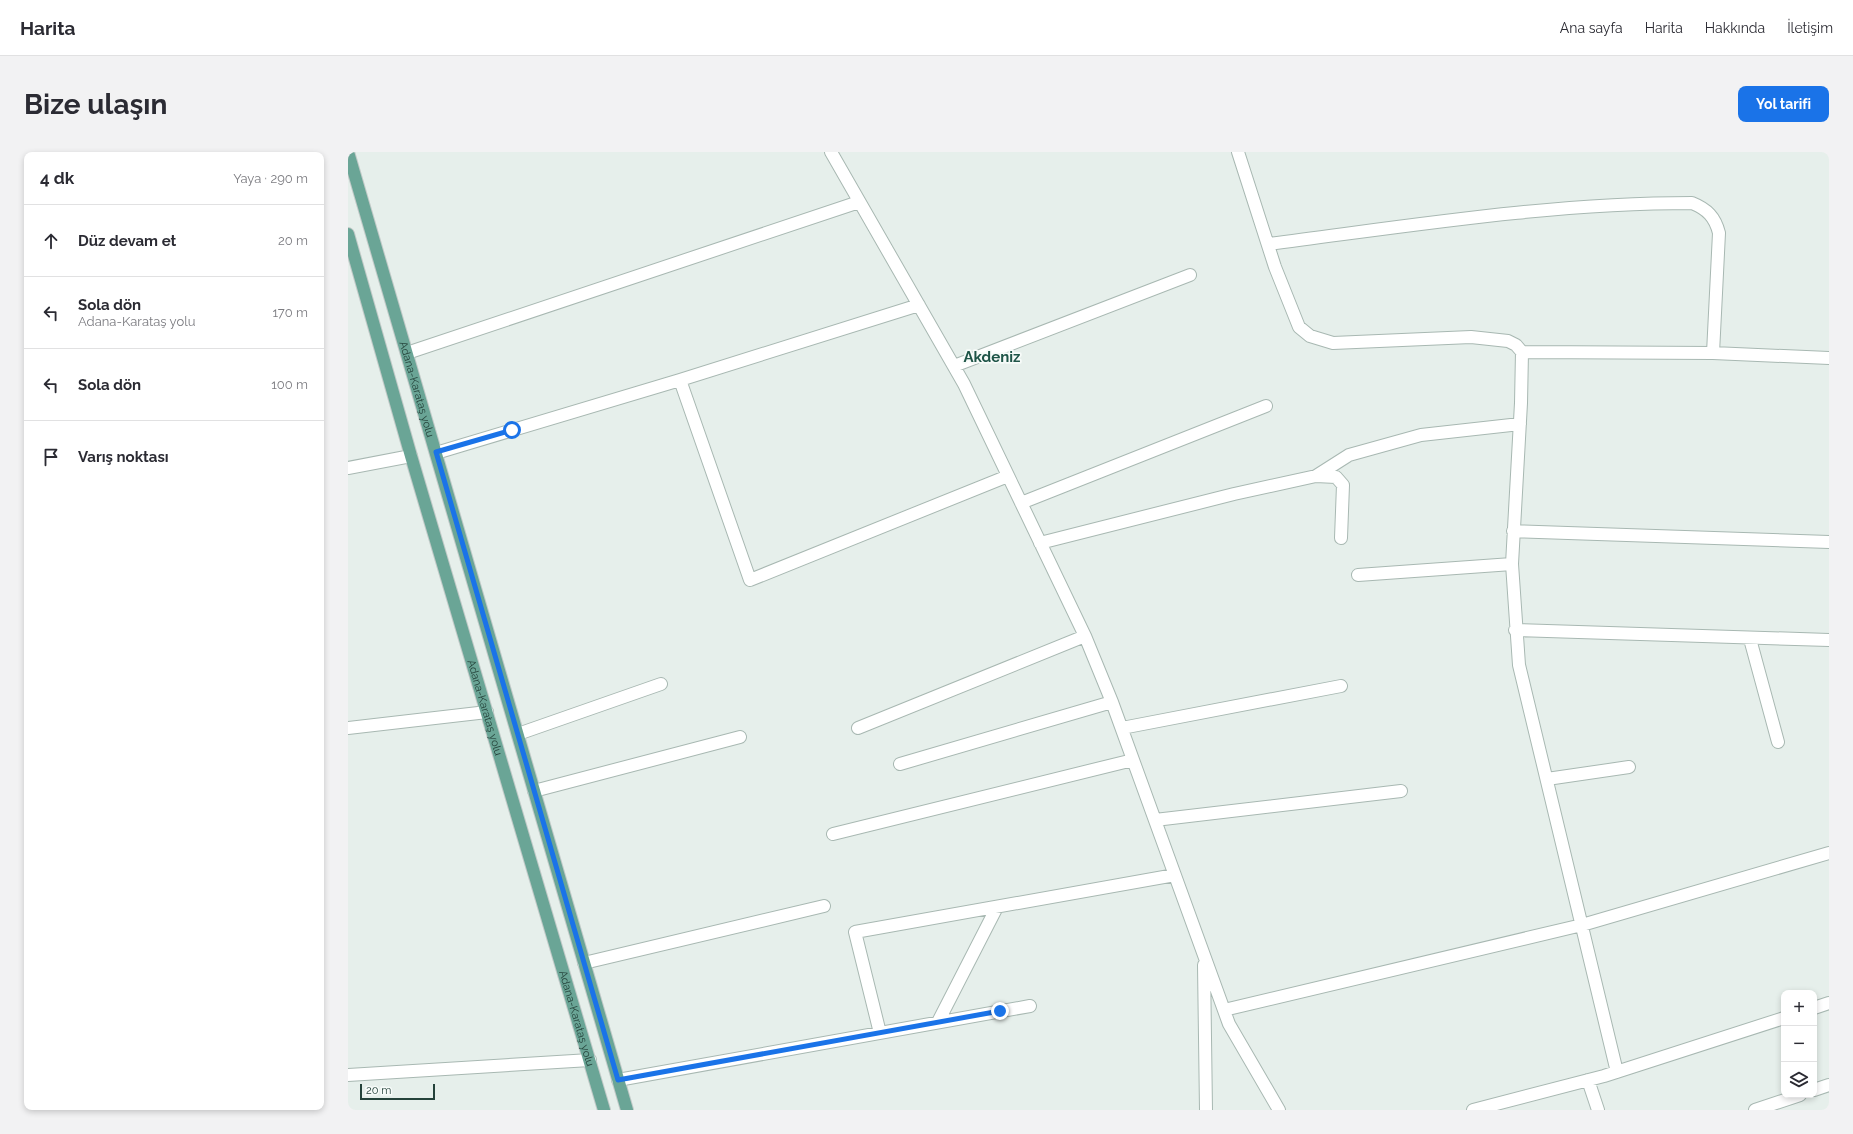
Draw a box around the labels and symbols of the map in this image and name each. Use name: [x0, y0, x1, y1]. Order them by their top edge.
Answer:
street label: Adana-Karataş yolu: [397, 340, 437, 439]
district label: Akdeniz: [963, 348, 1021, 366]
route start: [503, 421, 521, 439]
street label: Adana-Karataş yolu: [465, 658, 506, 757]
street label: Adana-Karataş yolu: [557, 969, 597, 1068]
route end: [991, 1002, 1009, 1020]
scale bar: [360, 1082, 435, 1101]

